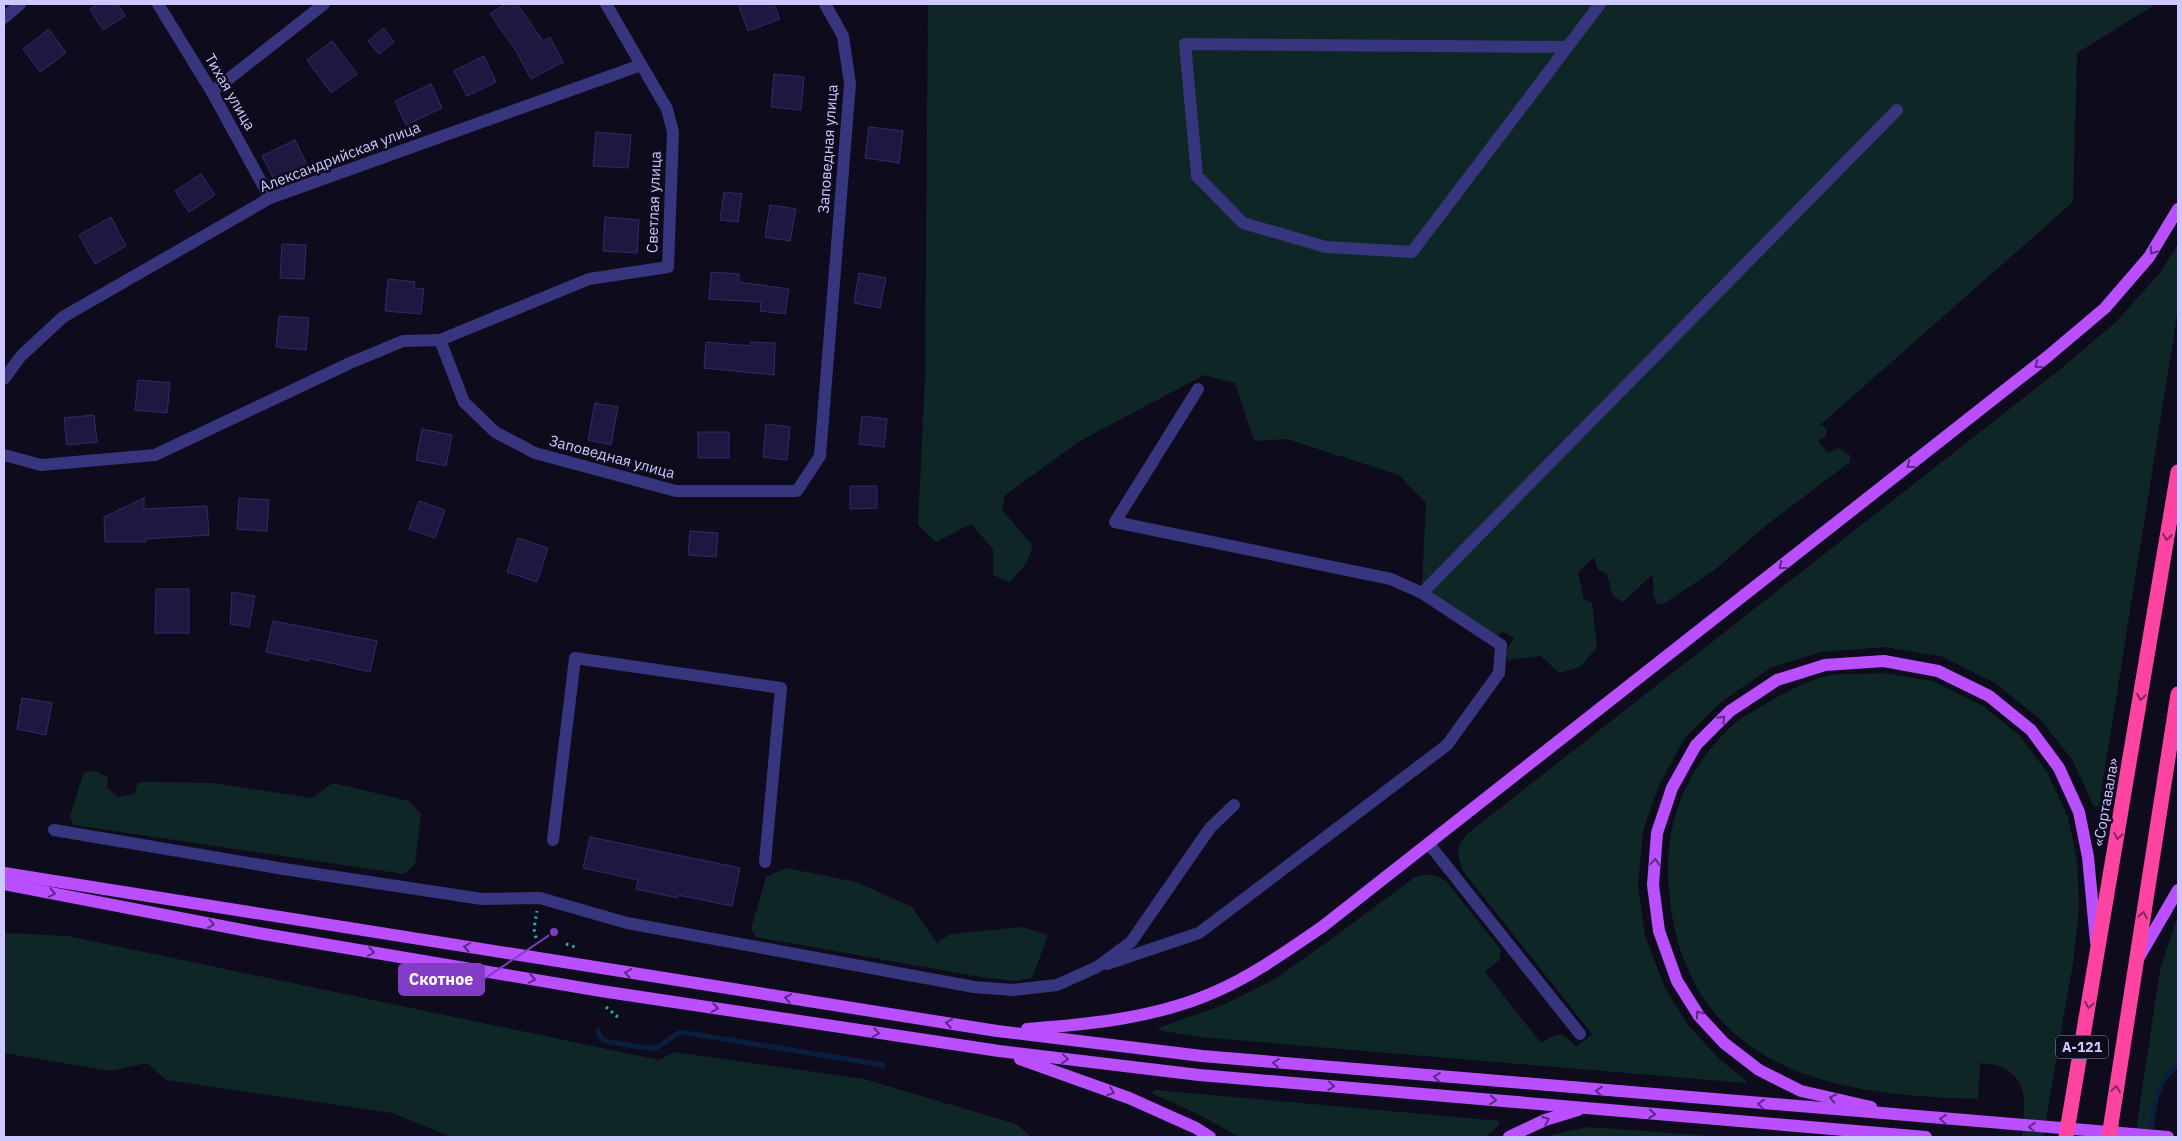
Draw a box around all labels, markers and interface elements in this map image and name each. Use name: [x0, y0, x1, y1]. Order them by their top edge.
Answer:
street label: Тихая улица: [201, 50, 260, 133]
street label: Заповедная улица: [814, 84, 841, 214]
street label: Александрийская улица: [257, 117, 423, 196]
street label: Светлая улица: [642, 151, 665, 253]
one-way arrow: [2149, 246, 2159, 255]
one-way arrow: [2034, 359, 2043, 368]
street label: Заповедная улица: [547, 431, 677, 482]
one-way arrow: [1907, 460, 1916, 468]
one-way arrow: [2163, 533, 2173, 541]
one-way arrow: [1779, 560, 1788, 568]
one-way arrow: [2136, 694, 2147, 702]
one-way arrow: [1716, 716, 1725, 725]
street label: «Сортавала»: [2088, 756, 2123, 848]
one-way arrow: [2113, 832, 2123, 840]
one-way arrow: [1649, 857, 1660, 865]
one-way arrow: [47, 888, 56, 898]
one-way arrow: [2137, 911, 2148, 919]
one-way arrow: [207, 918, 216, 928]
one-way arrow: [463, 942, 471, 952]
one-way arrow: [368, 946, 376, 957]
callout: Скотное: [399, 964, 484, 995]
one-way arrow: [623, 968, 632, 978]
text: Скотное: [409, 969, 473, 989]
one-way arrow: [527, 974, 536, 984]
one-way arrow: [784, 993, 792, 1004]
one-way arrow: [2084, 1001, 2094, 1009]
one-way arrow: [711, 1003, 719, 1013]
one-way arrow: [1696, 1011, 1704, 1020]
one-way arrow: [944, 1019, 953, 1029]
one-way arrow: [871, 1027, 880, 1037]
road number: А-121: [2056, 1036, 2108, 1058]
one-way arrow: [1061, 1053, 1069, 1064]
one-way arrow: [1271, 1058, 1279, 1069]
one-way arrow: [1433, 1072, 1441, 1083]
one-way arrow: [1327, 1080, 1335, 1091]
one-way arrow: [1595, 1085, 1603, 1096]
one-way arrow: [2111, 1085, 2121, 1093]
one-way arrow: [1106, 1086, 1115, 1096]
one-way arrow: [1828, 1093, 1837, 1104]
one-way arrow: [1489, 1094, 1497, 1105]
one-way arrow: [1757, 1099, 1765, 1110]
one-way arrow: [1648, 1108, 1656, 1119]
one-way arrow: [1939, 1114, 1947, 1125]
one-way arrow: [1541, 1116, 1550, 1126]
one-way arrow: [2028, 1121, 2036, 1132]

